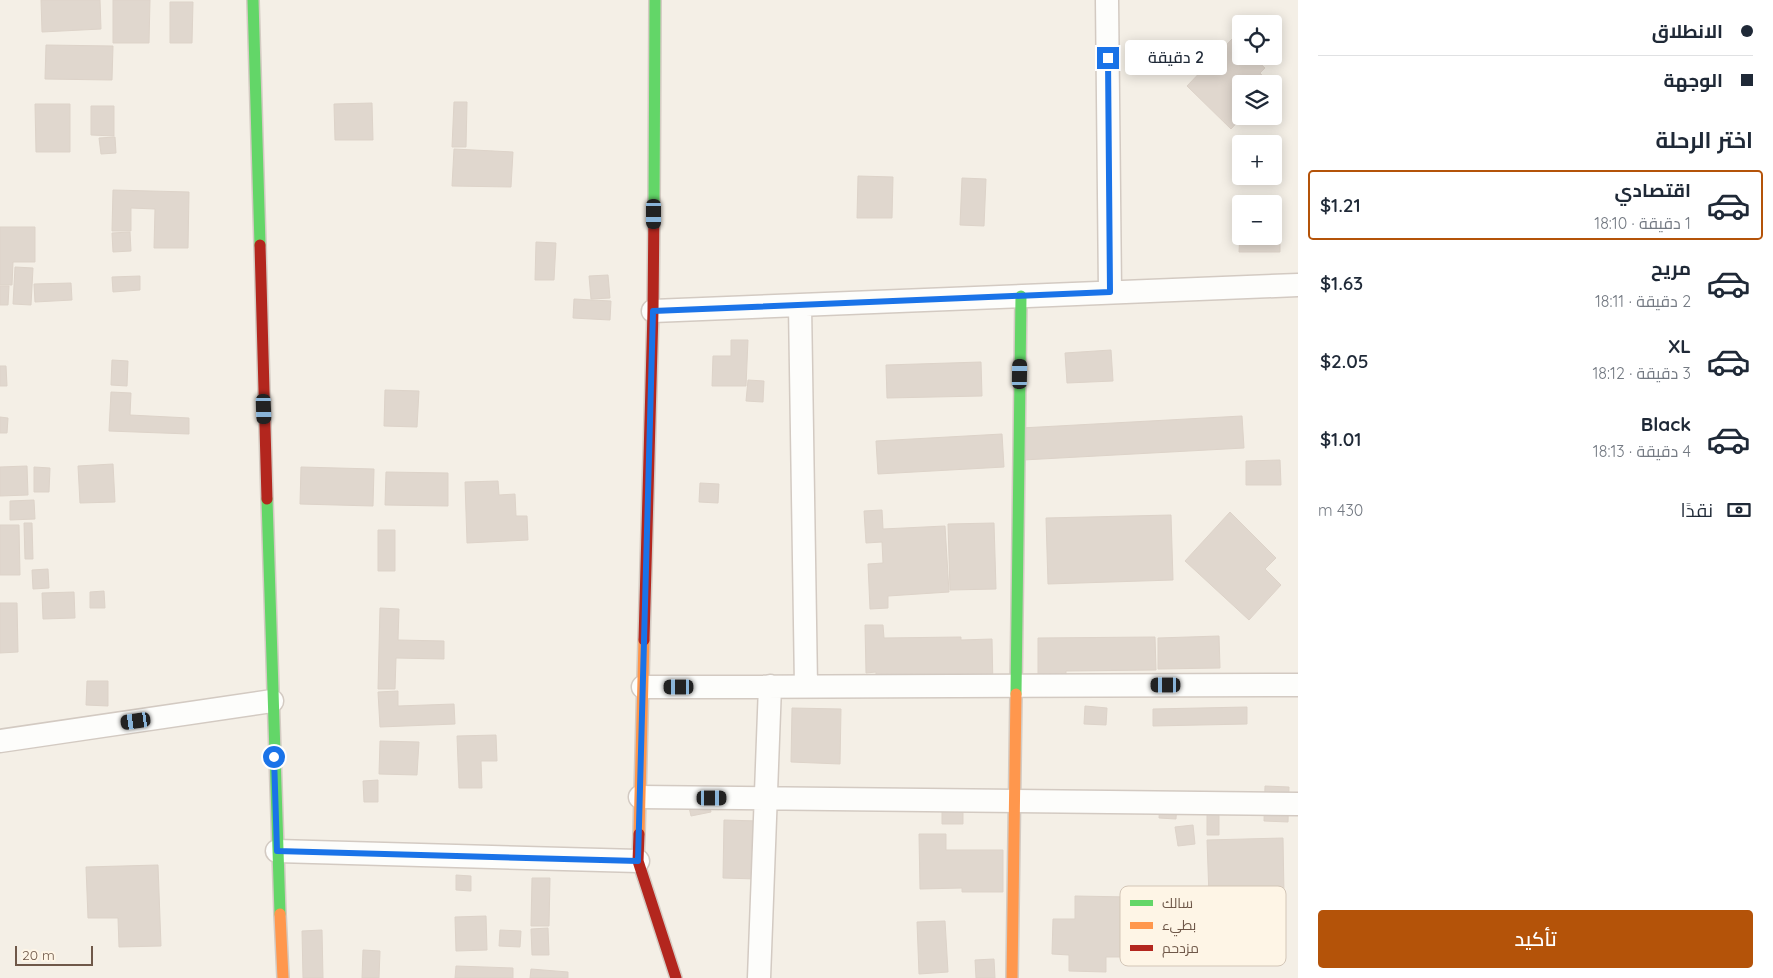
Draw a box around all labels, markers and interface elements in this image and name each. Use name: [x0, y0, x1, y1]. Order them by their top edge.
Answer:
map controls: [1232, 15, 1282, 245]
button: locate: [1232, 15, 1282, 65]
text: الانطلاق: [1652, 19, 1723, 43]
callout: 2 دقيقة: [1126, 40, 1228, 76]
route end: [1097, 47, 1119, 69]
text: 2 دقيقة: [1148, 47, 1204, 67]
text: الوجهة: [1663, 68, 1723, 92]
button: layers: [1232, 75, 1282, 125]
text: اختر الرحلة: [1655, 126, 1753, 154]
button: +: [1232, 135, 1282, 185]
text: اقتصادي: [1615, 178, 1691, 202]
icon: car: [1706, 183, 1751, 228]
text: $1.21: [1320, 193, 1361, 217]
button: −: [1232, 195, 1282, 245]
car: [646, 199, 661, 229]
text: 1 دقيقة · 18:10: [1594, 213, 1691, 233]
text: مريح: [1651, 256, 1691, 280]
icon: car: [1706, 261, 1751, 306]
text: $1.63: [1320, 271, 1363, 295]
text: 2 دقيقة · 18:11: [1595, 291, 1691, 311]
text: XL: [1668, 334, 1691, 358]
icon: car: [1706, 339, 1751, 384]
text: $2.05: [1320, 349, 1368, 373]
car: [1012, 359, 1027, 389]
text: 3 دقيقة · 18:12: [1592, 363, 1691, 383]
car: [255, 394, 272, 424]
text: Black: [1641, 412, 1691, 436]
icon: car: [1706, 417, 1751, 462]
text: $1.01: [1320, 427, 1362, 451]
text: 4 دقيقة · 18:13: [1593, 441, 1691, 461]
icon: cash: [1725, 496, 1753, 524]
text: نقدًا: [1681, 498, 1713, 522]
text: 430 m: [1318, 500, 1363, 520]
car: [1151, 678, 1181, 693]
car: [664, 680, 694, 695]
car: [120, 711, 151, 731]
route start: [263, 746, 285, 768]
car: [697, 791, 727, 806]
legend: [1120, 886, 1286, 966]
text: سالك: [1162, 894, 1193, 912]
button: تأكيد: [1318, 910, 1753, 968]
text: بطيء: [1162, 916, 1196, 937]
text: مزدحم: [1162, 939, 1199, 958]
scale bar: [15, 943, 92, 966]
text: 20 m: [22, 946, 55, 964]

